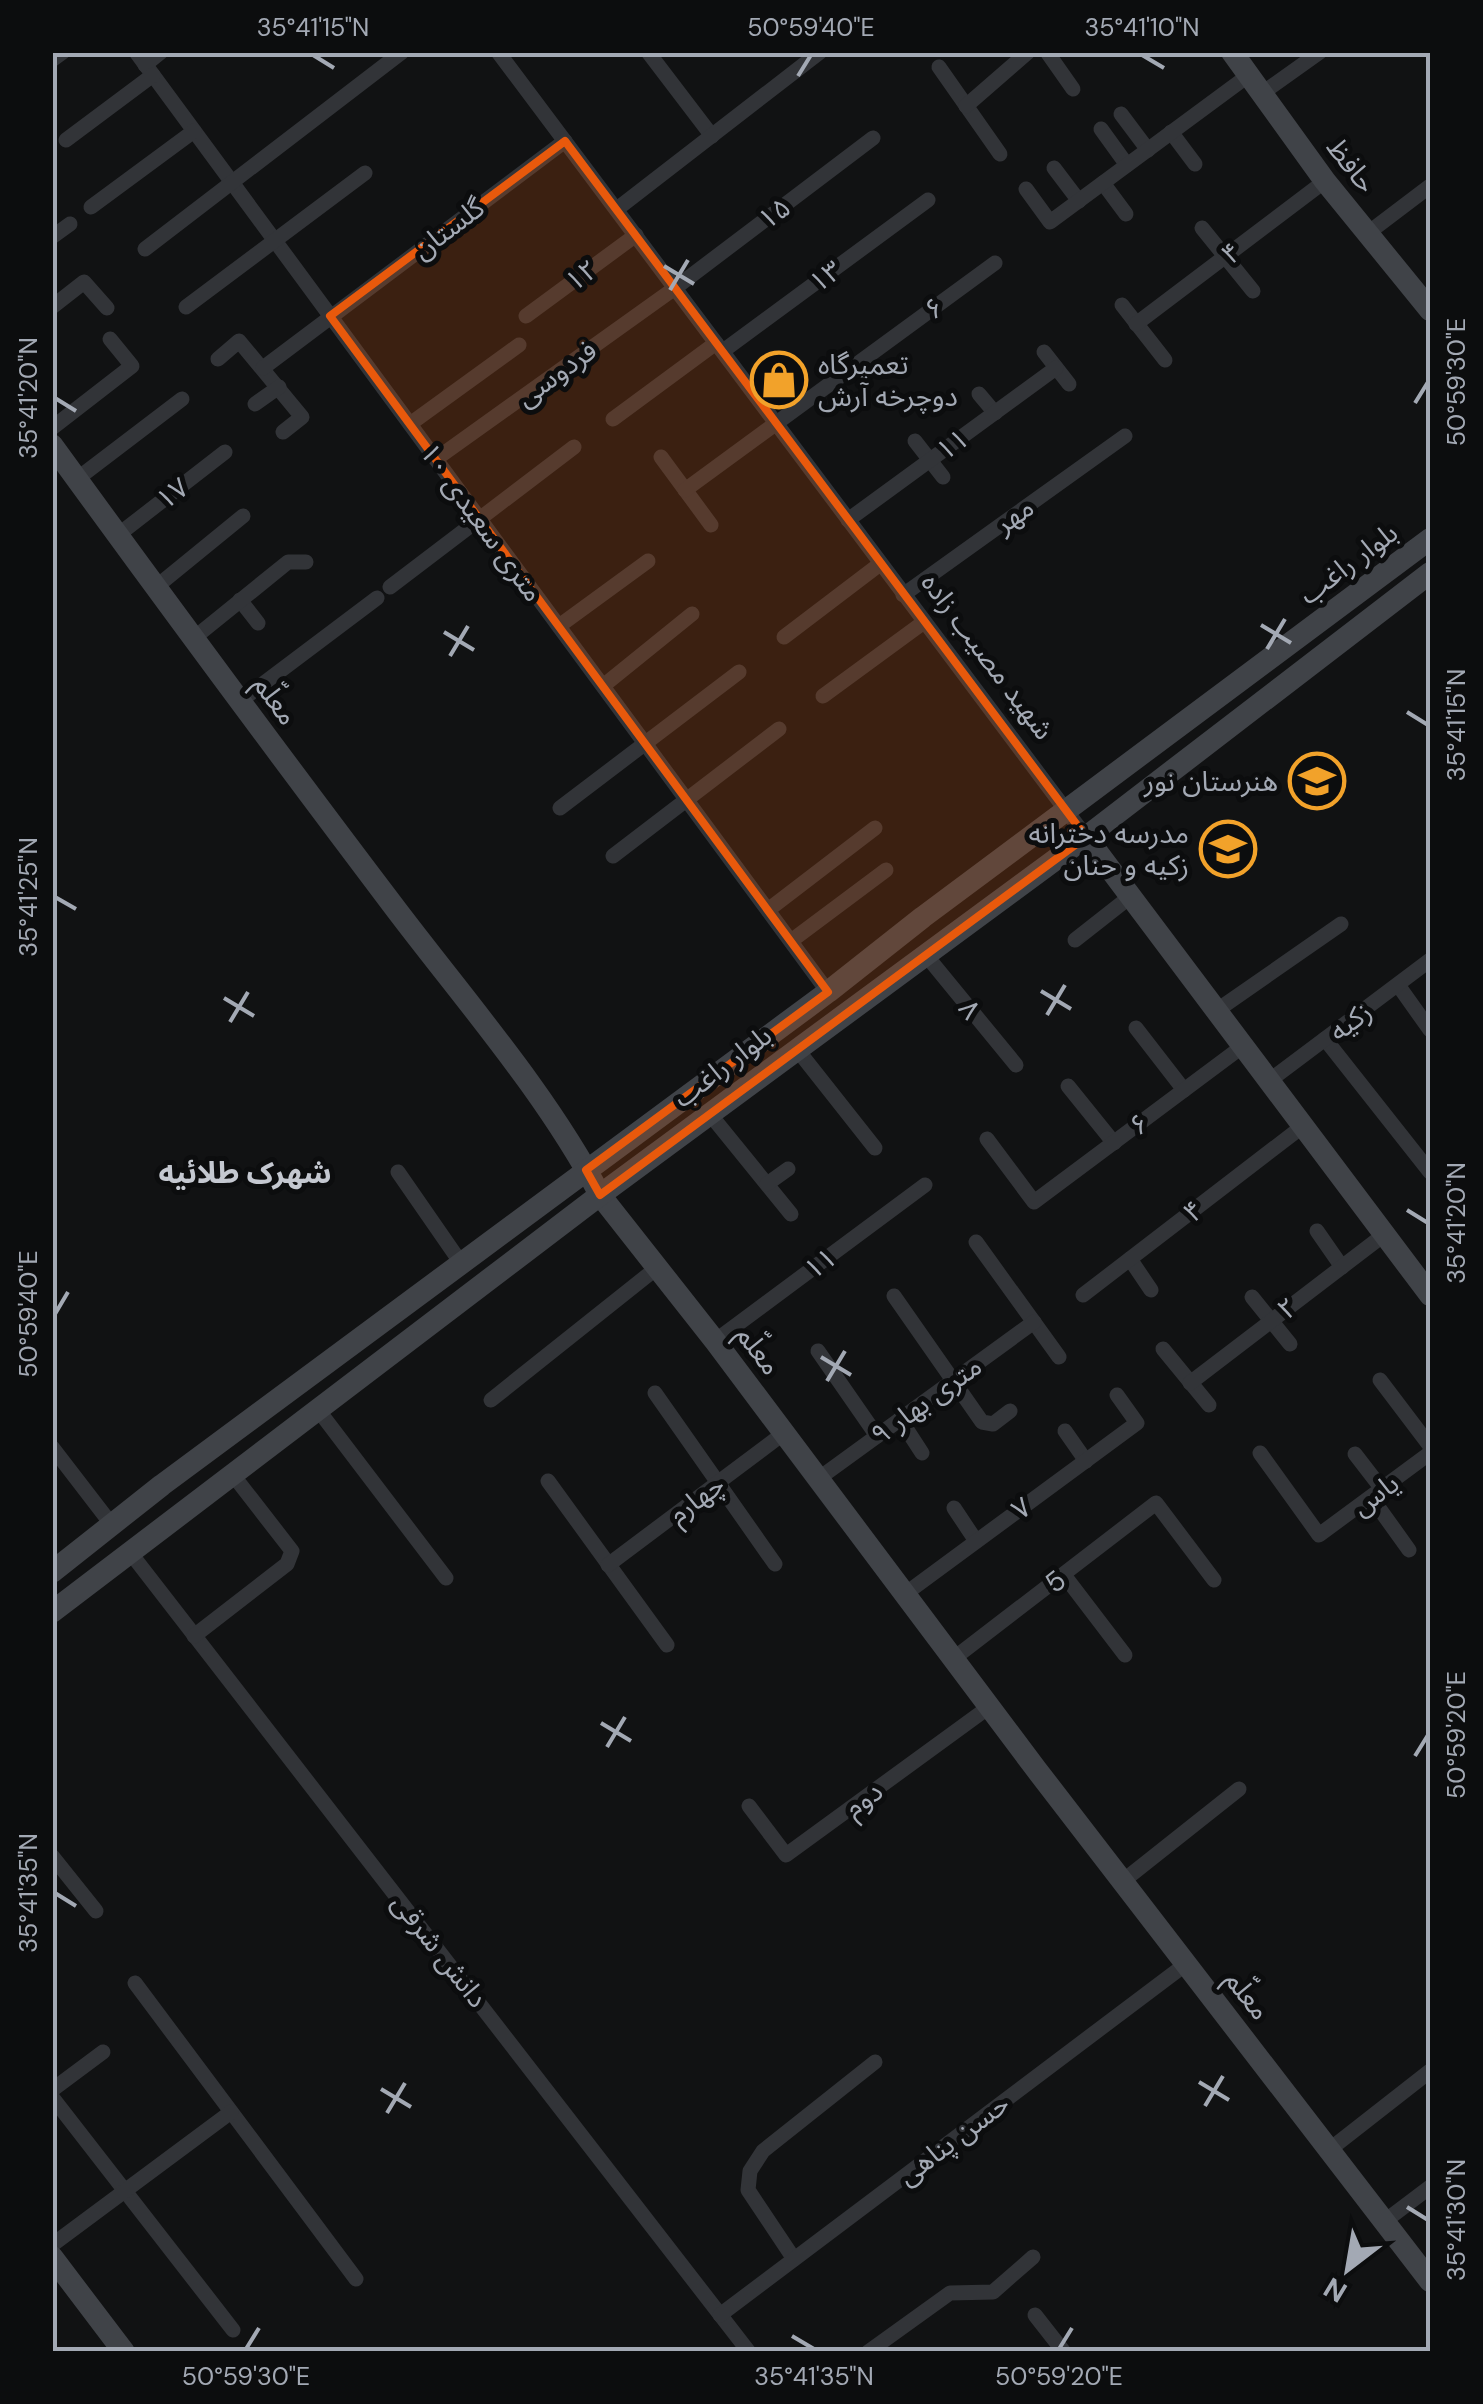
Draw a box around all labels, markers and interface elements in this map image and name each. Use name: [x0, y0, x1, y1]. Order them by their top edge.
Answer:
text: 35°41'15"N: [257, 11, 369, 44]
text: 50°59'40"E: [747, 11, 875, 44]
text: 35°41'10"N: [1084, 11, 1200, 44]
street label: حافظ: [1318, 130, 1385, 201]
street label: گلستان: [405, 189, 492, 268]
street label: ۱۵: [750, 189, 798, 238]
street label: ۴: [1214, 234, 1249, 273]
street label: ۱۲: [557, 251, 605, 300]
street label: ۱۳: [801, 252, 849, 301]
street label: ۶: [917, 289, 952, 328]
text: 50°59'30"E: [1440, 318, 1473, 446]
street label: فردوسی: [509, 332, 604, 415]
text: 35°41'20"N: [12, 337, 45, 459]
place label: تعمیرگاه دوچرخه آرش: [818, 346, 958, 415]
shop icon: تعمیرگاه دوچرخه آرش: [749, 350, 809, 410]
street label: ۱۱: [928, 420, 976, 469]
street label: ۱۰ متری سعیدی: [411, 436, 552, 609]
street label: ۱۷: [148, 469, 196, 518]
street label: مهر: [986, 489, 1041, 543]
street label: بلوار راغب: [1291, 514, 1405, 613]
street label: شهید مصیب زاده: [913, 565, 1062, 747]
street label: معلّم: [242, 667, 308, 735]
text: 35°41'15"N: [1440, 669, 1473, 781]
school or university icon: هنرستان نور: [1287, 751, 1347, 811]
place label: هنرستان نور: [1143, 763, 1278, 800]
place label: مدرسه دخترانه زکیه و حنان: [1028, 815, 1189, 884]
school or university icon: مدرسه دخترانه زکیه و حنان: [1198, 819, 1258, 879]
text: 35°41'25"N: [12, 837, 45, 957]
street label: ۸: [950, 991, 989, 1027]
street label: زکیه: [1321, 993, 1379, 1050]
street label: بلوار راغب: [665, 1017, 779, 1116]
street label: ۶: [1122, 1105, 1157, 1144]
district label: شهرک طلائیه: [158, 1153, 332, 1192]
text: 35°41'20"N: [1440, 1162, 1473, 1284]
street label: ۴: [1176, 1192, 1211, 1231]
street label: ۱۱: [796, 1239, 844, 1288]
text: 50°59'40"E: [12, 1250, 45, 1378]
street label: ۲: [1270, 1289, 1305, 1328]
street label: معلّم: [725, 1317, 791, 1385]
street label: ۹ متری بهار: [863, 1348, 989, 1453]
street label: یاس: [1344, 1465, 1407, 1524]
street label: چهارم: [661, 1466, 733, 1534]
street label: ۷: [1004, 1489, 1039, 1528]
street label: 5: [1037, 1562, 1073, 1601]
text: 50°59'20"E: [1440, 1671, 1473, 1799]
street label: دوم: [836, 1773, 891, 1828]
text: 35°41'35"N: [12, 1833, 45, 1953]
street label: دانش شرقی: [383, 1885, 496, 2015]
street label: معلّم: [1214, 1962, 1280, 2030]
street label: حسن پناهی: [890, 2085, 1017, 2194]
text: 35°41'30"N: [1440, 2159, 1473, 2281]
north arrow: [1298, 2219, 1398, 2319]
text: N: [1317, 2269, 1354, 2311]
text: 50°59'30"E: [182, 2360, 310, 2393]
text: 35°41'35"N: [754, 2360, 874, 2393]
text: 50°59'20"E: [995, 2360, 1123, 2393]

